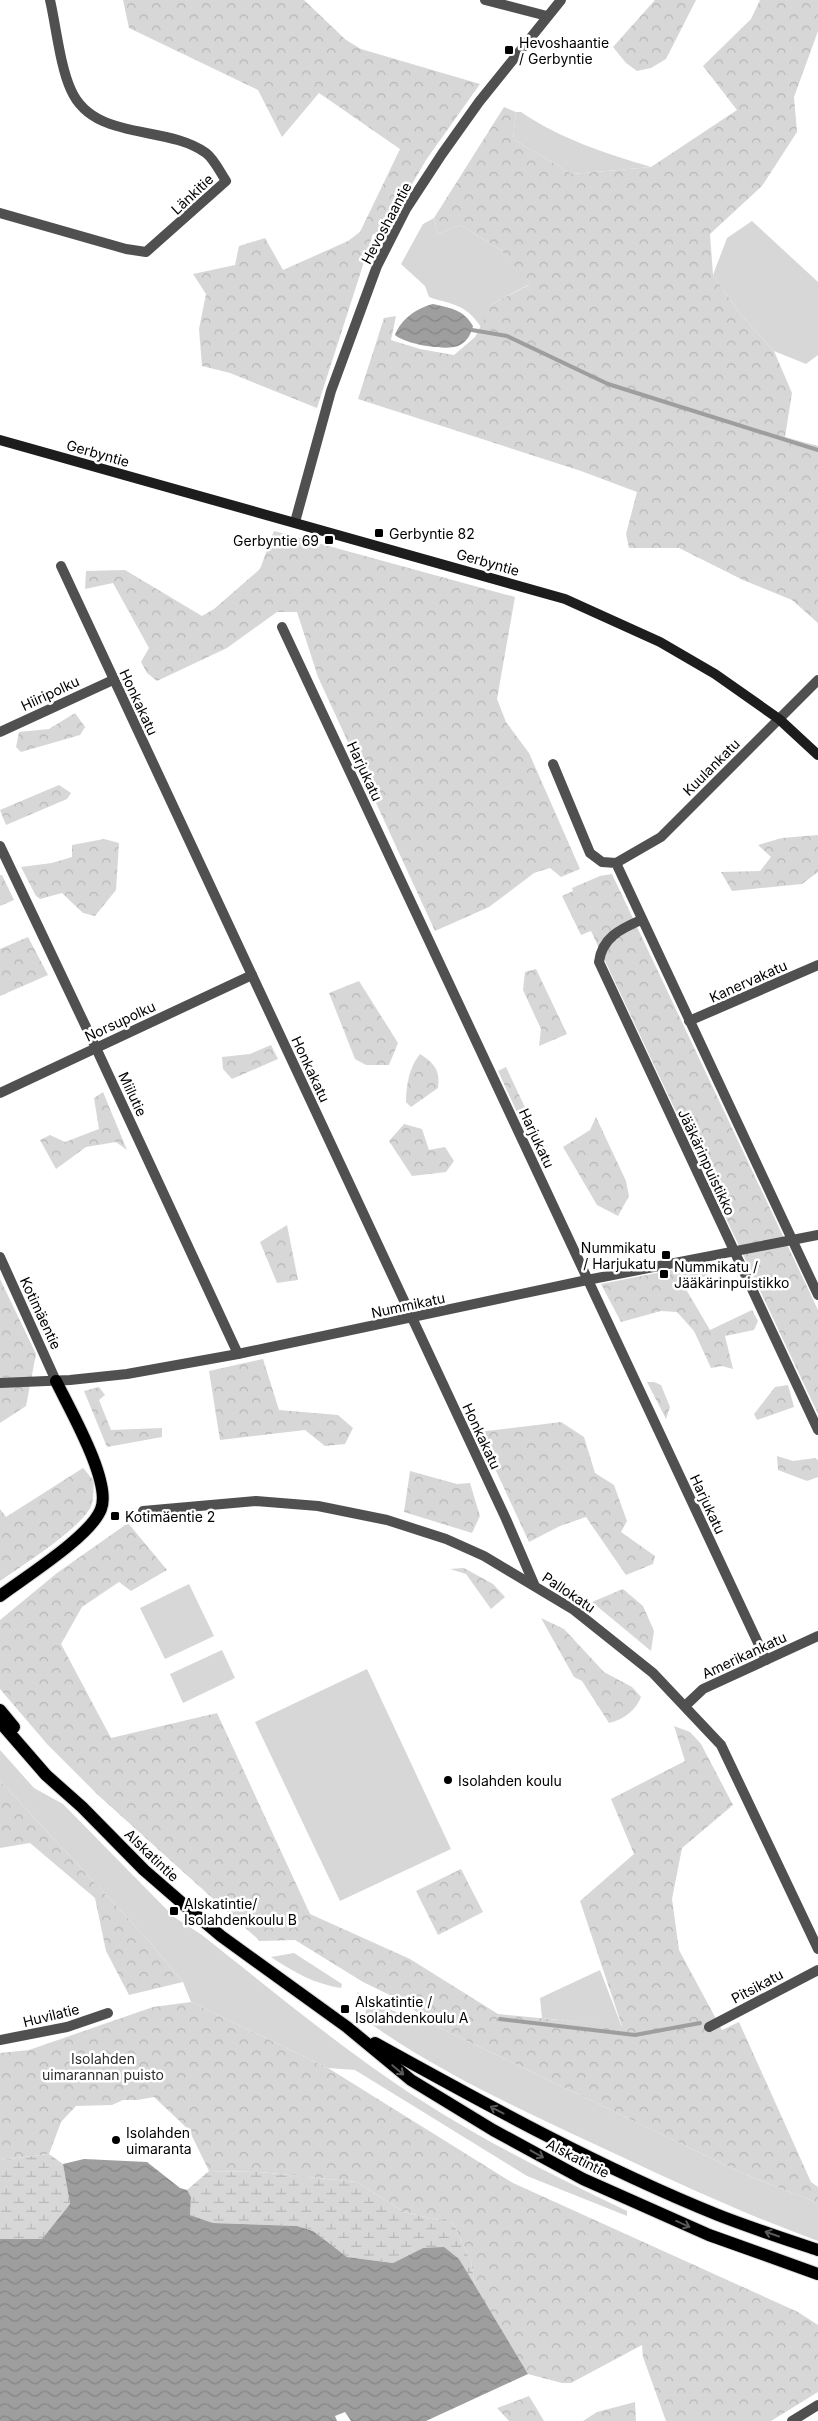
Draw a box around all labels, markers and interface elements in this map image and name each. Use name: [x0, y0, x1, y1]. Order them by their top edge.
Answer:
place label: Hevoshaantie / Gerbyntie: [519, 34, 609, 67]
marker: Hevoshaantie / Gerbyntie: [503, 44, 515, 56]
street label: Länkitie: [167, 170, 217, 218]
street label: Hevoshaantie: [357, 179, 415, 267]
street label: Gerbyntie: [65, 436, 131, 470]
place label: Gerbyntie 82: [389, 525, 475, 542]
marker: Gerbyntie 82: [373, 527, 385, 539]
place label: Gerbyntie 69: [233, 532, 319, 549]
marker: Gerbyntie 69: [323, 534, 335, 546]
street label: Gerbyntie: [455, 545, 521, 579]
street label: Honkakatu: [116, 666, 162, 738]
street label: Hiiripolku: [18, 672, 82, 714]
street label: Kuulankatu: [679, 735, 743, 799]
street label: Harjukatu: [344, 738, 386, 804]
street label: Kanervakatu: [707, 956, 789, 1006]
street label: Norsupolku: [82, 997, 158, 1045]
street label: Honkakatu: [288, 1033, 334, 1105]
street label: Miilutie: [115, 1069, 151, 1119]
street label: Harjukatu: [516, 1105, 558, 1171]
street label: Jääkärinpuistikko: [675, 1106, 739, 1218]
place label: Nummikatu / Harjukatu: [581, 1239, 656, 1272]
marker: Nummikatu / Harjukatu: [660, 1249, 672, 1261]
place label: Nummikatu / Jääkärinpuistikko: [674, 1258, 789, 1291]
marker: Nummikatu / Jääkärinpuistikko: [658, 1268, 670, 1280]
street label: Kotimäentie: [17, 1274, 65, 1352]
street label: Nummikatu: [369, 1289, 447, 1321]
street label: Honkakatu: [459, 1400, 505, 1472]
street label: Harjukatu: [687, 1471, 729, 1537]
place label: Kotimäentie 2: [125, 1508, 215, 1525]
marker: Kotimäentie 2: [109, 1510, 121, 1522]
street label: Pallokatu: [539, 1568, 599, 1616]
street label: Amerikankatu: [699, 1628, 789, 1682]
place label: Isolahden koulu: [458, 1772, 562, 1789]
marker: Isolahden koulu: [442, 1774, 454, 1786]
street label: Alskatintie: [122, 1825, 182, 1885]
place label: Alskatintie/ Isolahdenkoulu B: [184, 1895, 297, 1928]
marker: Alskatintie/ Isolahdenkoulu B: [168, 1905, 180, 1917]
street label: Pitsikatu: [728, 1965, 786, 2007]
place label: Alskatintie / Isolahdenkoulu A: [355, 1993, 469, 2026]
street label: Huvilatie: [21, 2000, 81, 2030]
marker: Alskatintie / Isolahdenkoulu A: [339, 2003, 351, 2015]
park label: Isolahden uimarannan puisto: [42, 2050, 164, 2083]
one-way arrow: [391, 2064, 404, 2075]
one-way arrow: [489, 2105, 504, 2115]
place label: Isolahden uimaranta: [126, 2124, 192, 2157]
marker: Isolahden uimaranta: [110, 2134, 122, 2146]
street label: Alskatintie: [544, 2135, 612, 2181]
one-way arrow: [529, 2149, 544, 2159]
one-way arrow: [675, 2220, 690, 2229]
one-way arrow: [765, 2229, 780, 2238]

